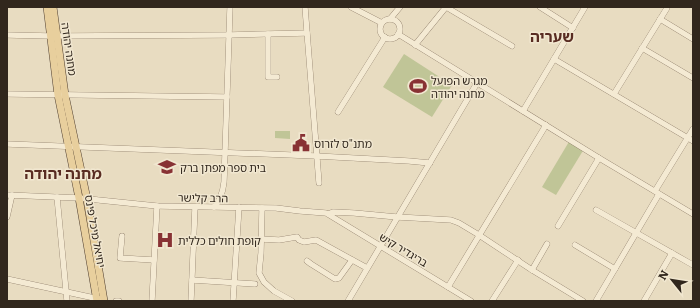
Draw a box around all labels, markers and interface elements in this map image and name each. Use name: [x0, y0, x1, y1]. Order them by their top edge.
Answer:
street label: מחנה יהודה: [58, 21, 82, 77]
district label: שעריה: [530, 24, 574, 47]
place label: מגרש הפועל מחנה יהודה: [431, 72, 487, 101]
sports icon: מגרש הפועל מחנה יהודה: [408, 76, 428, 96]
public building icon: מתנ"ס לזרוס: [291, 133, 311, 153]
place label: מתנ"ס לזרוס: [314, 135, 372, 151]
school or university icon: בית ספר מפתן ברק: [157, 157, 177, 177]
place label: בית ספר מפתן ברק: [180, 159, 266, 175]
district label: מחנה יהודה: [24, 161, 102, 184]
street label: הרב קלישר: [178, 189, 228, 205]
street label: יחיאל מיכל פינס: [82, 193, 110, 269]
street label: בריגדיר קיש: [377, 228, 431, 270]
hospital icon: קופת חולים כללית: [155, 230, 175, 250]
place label: קופת חולים כללית: [178, 232, 261, 248]
north arrow: [652, 260, 692, 300]
text: N: [653, 267, 672, 282]

